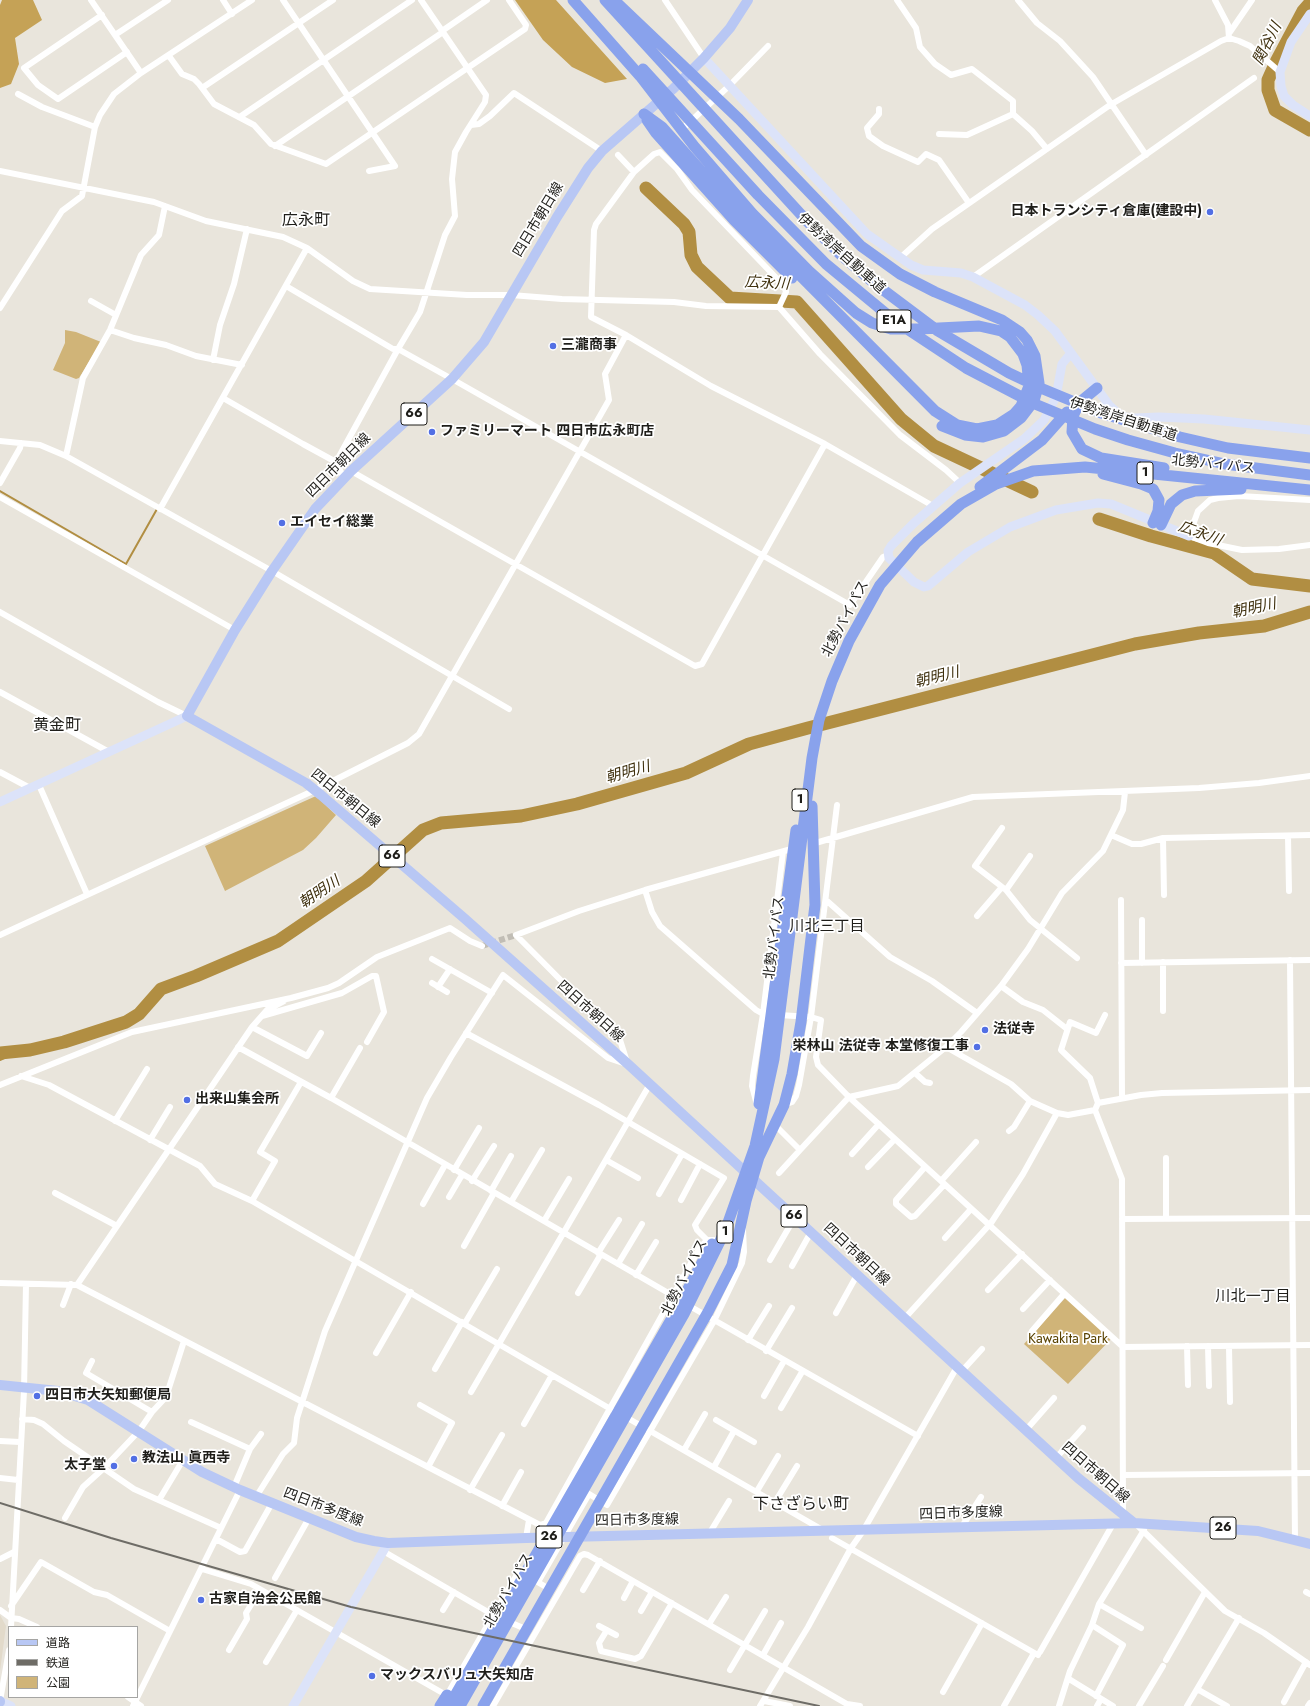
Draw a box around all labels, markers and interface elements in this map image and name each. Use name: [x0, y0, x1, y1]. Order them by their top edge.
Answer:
water label: 関谷川: [1250, 20, 1286, 68]
street label: 四日市朝日線: [510, 180, 568, 260]
place label: 日本トランシティ倉庫(建設中): [1010, 204, 1202, 220]
marker: 日本トランシティ倉庫(建設中): [1205, 207, 1215, 217]
street label: 伊勢湾岸自動車道: [794, 210, 888, 298]
district label: 広永町: [282, 211, 330, 231]
water label: 広永川: [744, 274, 790, 294]
road number: E1A: [877, 310, 911, 332]
place label: 三瀧商事: [561, 338, 617, 354]
marker: 三瀧商事: [548, 341, 558, 351]
street label: 伊勢湾岸自動車道: [1067, 395, 1179, 445]
road number: 66: [401, 403, 427, 425]
place label: ファミリーマート 四日市広永町店: [440, 424, 654, 440]
marker: ファミリーマート 四日市広永町店: [427, 427, 437, 437]
street label: 四日市朝日線: [303, 430, 375, 502]
street label: 北勢バイパス: [1170, 452, 1256, 478]
road number: 1: [1137, 462, 1153, 484]
place label: エイセイ総業: [290, 515, 374, 531]
marker: エイセイ総業: [277, 518, 287, 528]
water label: 広永川: [1176, 518, 1224, 550]
street label: 北勢バイパス: [819, 578, 873, 660]
water label: 朝明川: [1230, 596, 1278, 622]
water label: 朝明川: [913, 664, 961, 692]
district label: 黄金町: [33, 716, 81, 736]
water label: 朝明川: [604, 758, 652, 788]
street label: 四日市朝日線: [307, 766, 383, 832]
road number: 1: [792, 789, 808, 811]
road number: 66: [379, 845, 405, 867]
water label: 朝明川: [296, 873, 344, 913]
street label: 北勢バイパス: [762, 895, 788, 981]
district label: 川北三丁目: [790, 918, 864, 936]
street label: 四日市朝日線: [553, 978, 627, 1046]
place label: 法従寺: [993, 1022, 1035, 1038]
marker: 法従寺: [980, 1025, 990, 1035]
place label: 栄林山 法従寺 本堂修復工事: [793, 1039, 969, 1055]
marker: 栄林山 法従寺 本堂修復工事: [972, 1042, 982, 1052]
place label: 出来山集会所: [195, 1092, 279, 1108]
marker: 出来山集会所: [182, 1095, 192, 1105]
road number: 66: [781, 1205, 807, 1227]
street label: 四日市朝日線: [820, 1220, 892, 1290]
road number: 1: [717, 1221, 733, 1243]
street label: 北勢バイパス: [658, 1237, 712, 1319]
district label: 川北一丁目: [1216, 1288, 1290, 1306]
park label: Kawakita Park: [1028, 1332, 1108, 1348]
place label: 四日市大矢知郵便局: [45, 1388, 171, 1404]
marker: 四日市大矢知郵便局: [32, 1391, 42, 1401]
street label: 四日市朝日線: [1058, 1439, 1132, 1507]
place label: 教法山 眞西寺: [142, 1451, 230, 1467]
marker: 教法山 眞西寺: [129, 1454, 139, 1464]
place label: 太子堂: [64, 1458, 106, 1474]
marker: 太子堂: [109, 1461, 119, 1471]
street label: 四日市多度線: [281, 1485, 365, 1531]
district label: 下さざらい町: [753, 1495, 849, 1515]
street label: 四日市多度線: [919, 1504, 1003, 1524]
street label: 四日市多度線: [595, 1512, 679, 1530]
road number: 26: [1210, 1517, 1236, 1539]
road number: 26: [536, 1526, 562, 1548]
street label: 北勢バイパス: [481, 1550, 537, 1632]
place label: 古家自治会公民館: [209, 1592, 321, 1608]
marker: 古家自治会公民館: [196, 1595, 206, 1605]
legend: [8, 1626, 138, 1698]
text: 道路: [46, 1634, 70, 1652]
text: 鉄道: [46, 1654, 70, 1672]
place label: マックスバリュ大矢知店: [380, 1668, 534, 1684]
marker: マックスバリュ大矢知店: [367, 1671, 377, 1681]
text: 公園: [46, 1674, 70, 1692]

